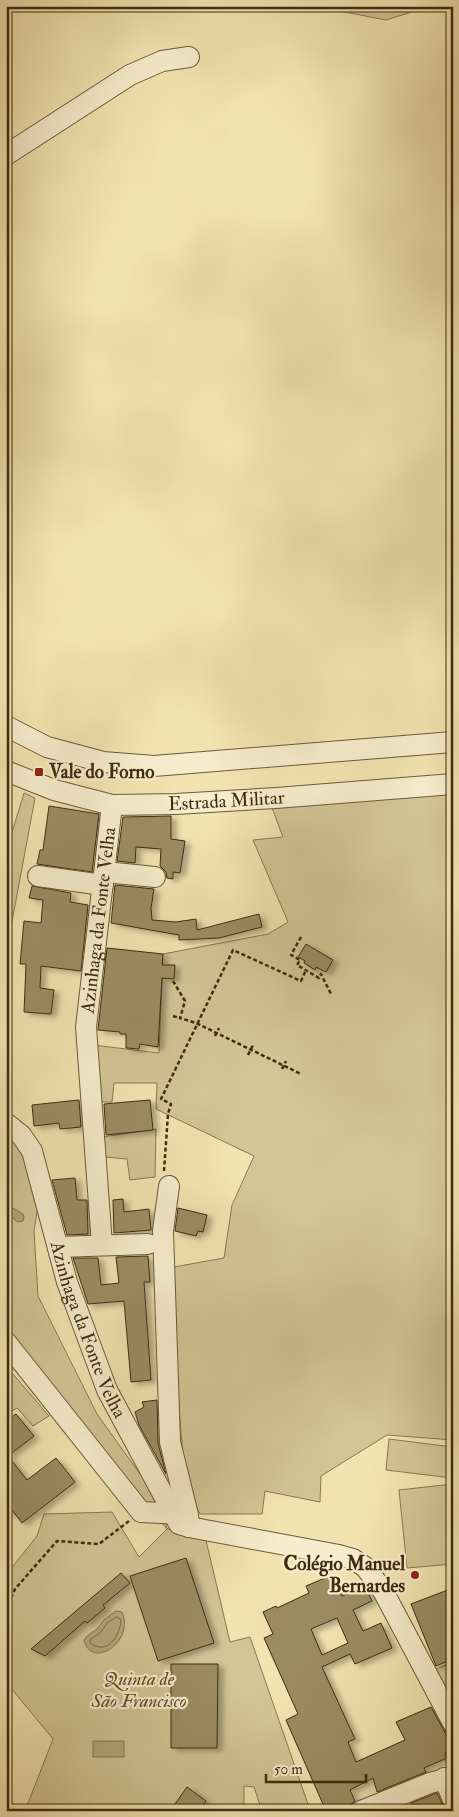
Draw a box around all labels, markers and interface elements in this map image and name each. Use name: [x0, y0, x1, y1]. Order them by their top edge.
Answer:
place label: Vale do Forno: [48, 760, 154, 784]
marker: Vale do Forno: [33, 766, 45, 778]
street label: Estrada Militar: [168, 785, 286, 816]
street label: Azinhaga da Fonte Velha: [76, 826, 121, 1016]
street label: Azinhaga da Fonte Velha: [44, 1238, 132, 1422]
place label: Colégio Manuel Bernardes: [283, 1552, 405, 1598]
marker: Colégio Manuel Bernardes: [409, 1569, 421, 1581]
park label: Quinta de São Francisco: [91, 1667, 187, 1713]
scale bar: [266, 1752, 366, 1784]
text: 50 m: [274, 1760, 303, 1779]

